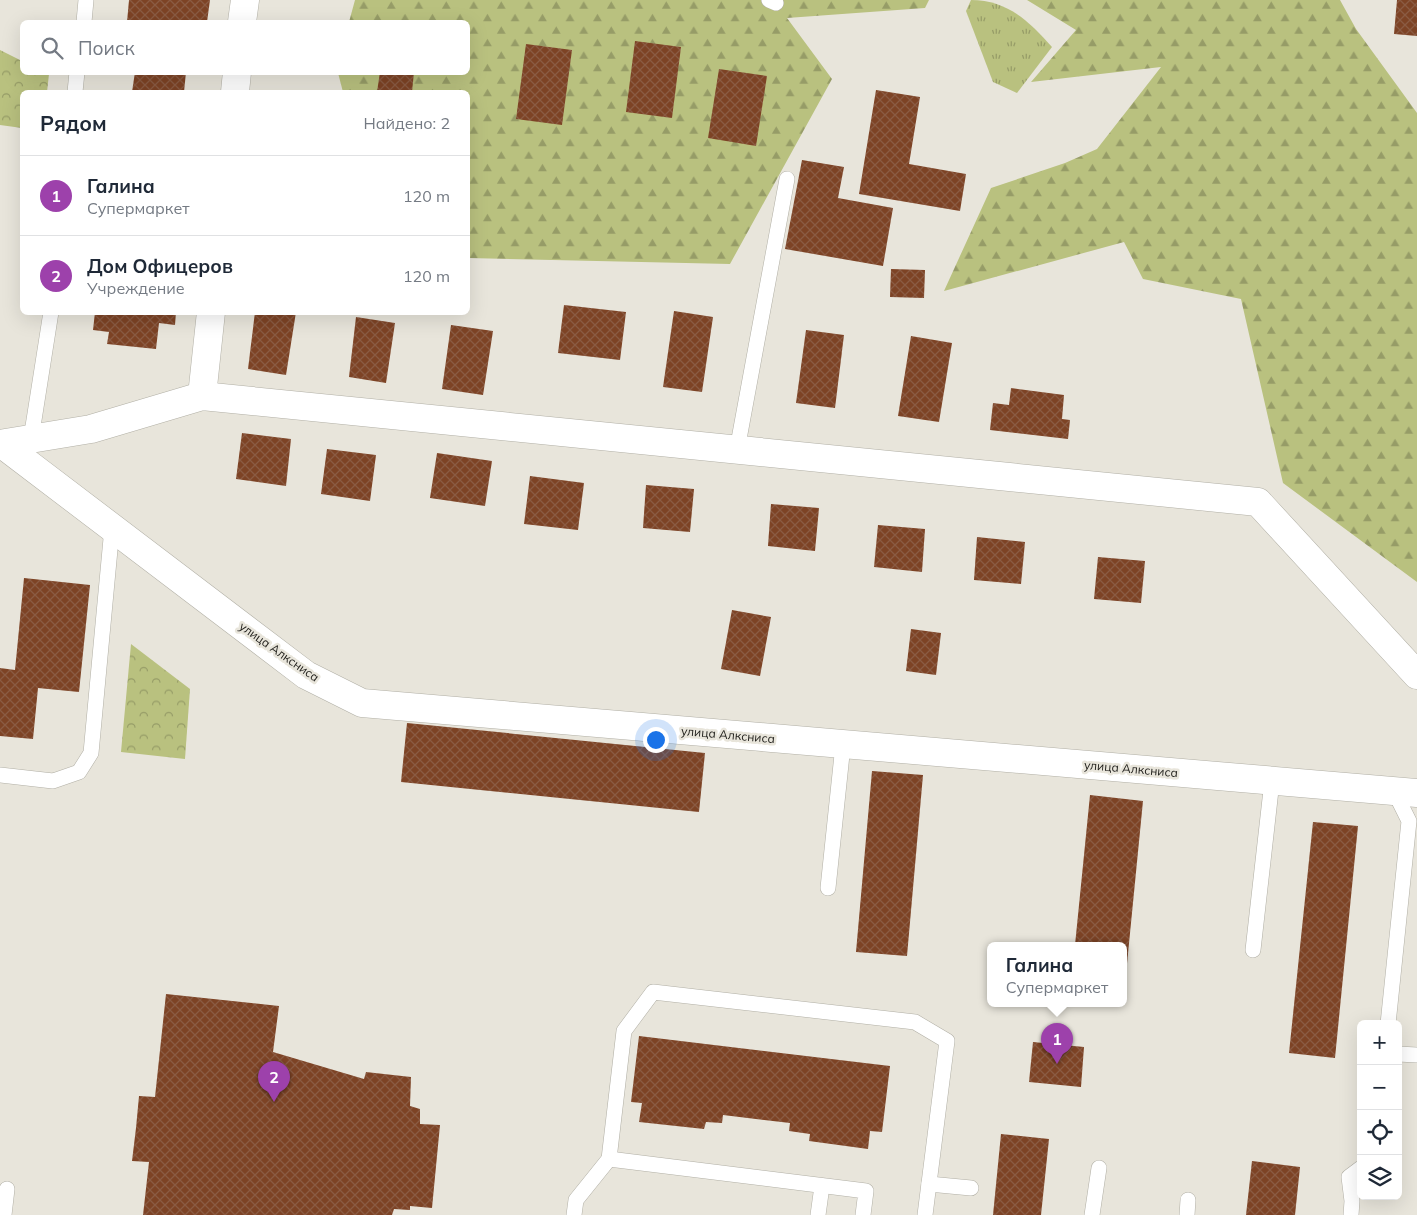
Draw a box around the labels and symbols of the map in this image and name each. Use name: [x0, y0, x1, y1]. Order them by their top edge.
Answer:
street label: улица Алксниса: [236, 618, 322, 685]
street label: улица Алксниса: [680, 723, 776, 746]
your location: [643, 727, 669, 753]
street label: улица Алксниса: [1083, 757, 1179, 780]
pin: 1: [1041, 1023, 1073, 1064]
pin: 2: [258, 1061, 290, 1102]

